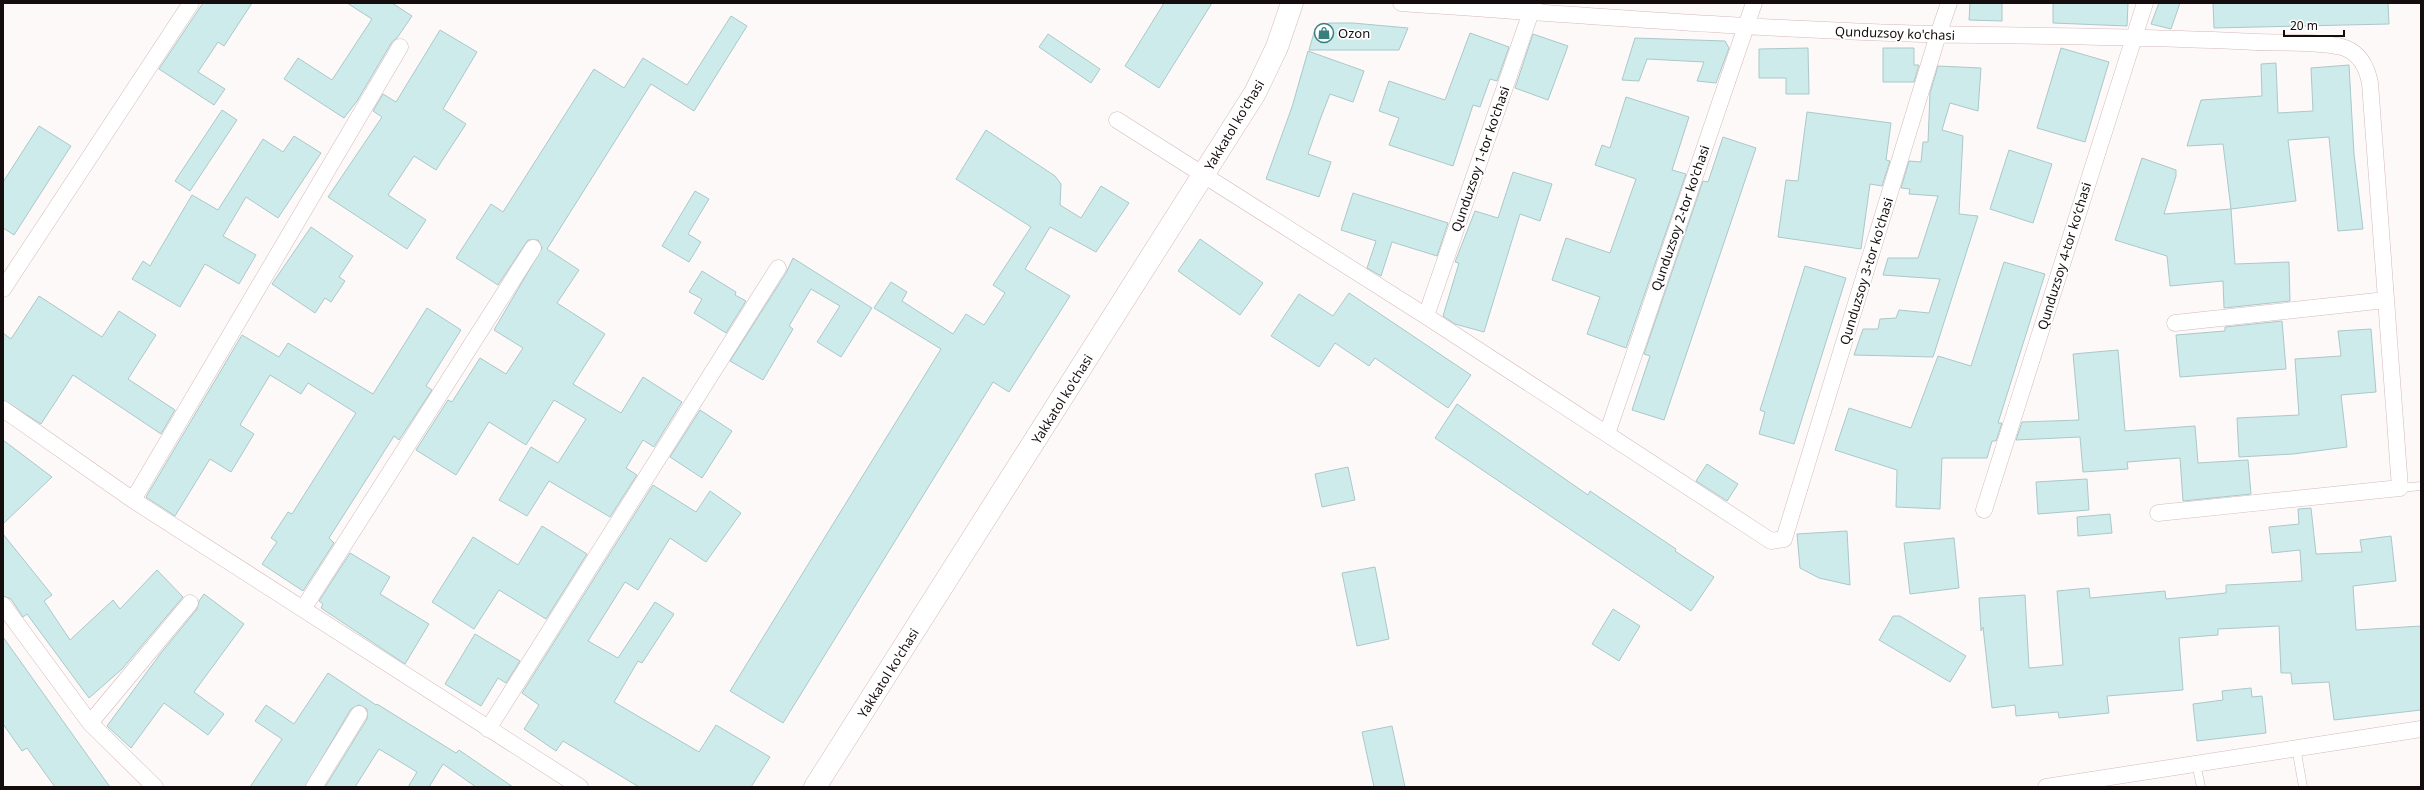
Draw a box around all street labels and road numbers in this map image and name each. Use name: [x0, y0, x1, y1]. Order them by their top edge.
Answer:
street label: Qunduzsoy ko'chasi: [1835, 22, 1955, 44]
street label: Yakkatol ko'chasi: [1200, 76, 1268, 174]
street label: Qunduzsoy 1-tor ko'chasi: [1447, 84, 1513, 234]
street label: Qunduzsoy 2-tor ko'chasi: [1647, 143, 1713, 293]
street label: Qunduzsoy 4-tor koʻchasi: [2033, 180, 2095, 332]
street label: Qunduzsoy 3-tor ko'chasi: [1835, 195, 1897, 347]
street label: Yakkatol ko'chasi: [1027, 351, 1097, 447]
street label: Yakkatol ko'chasi: [853, 625, 923, 721]

